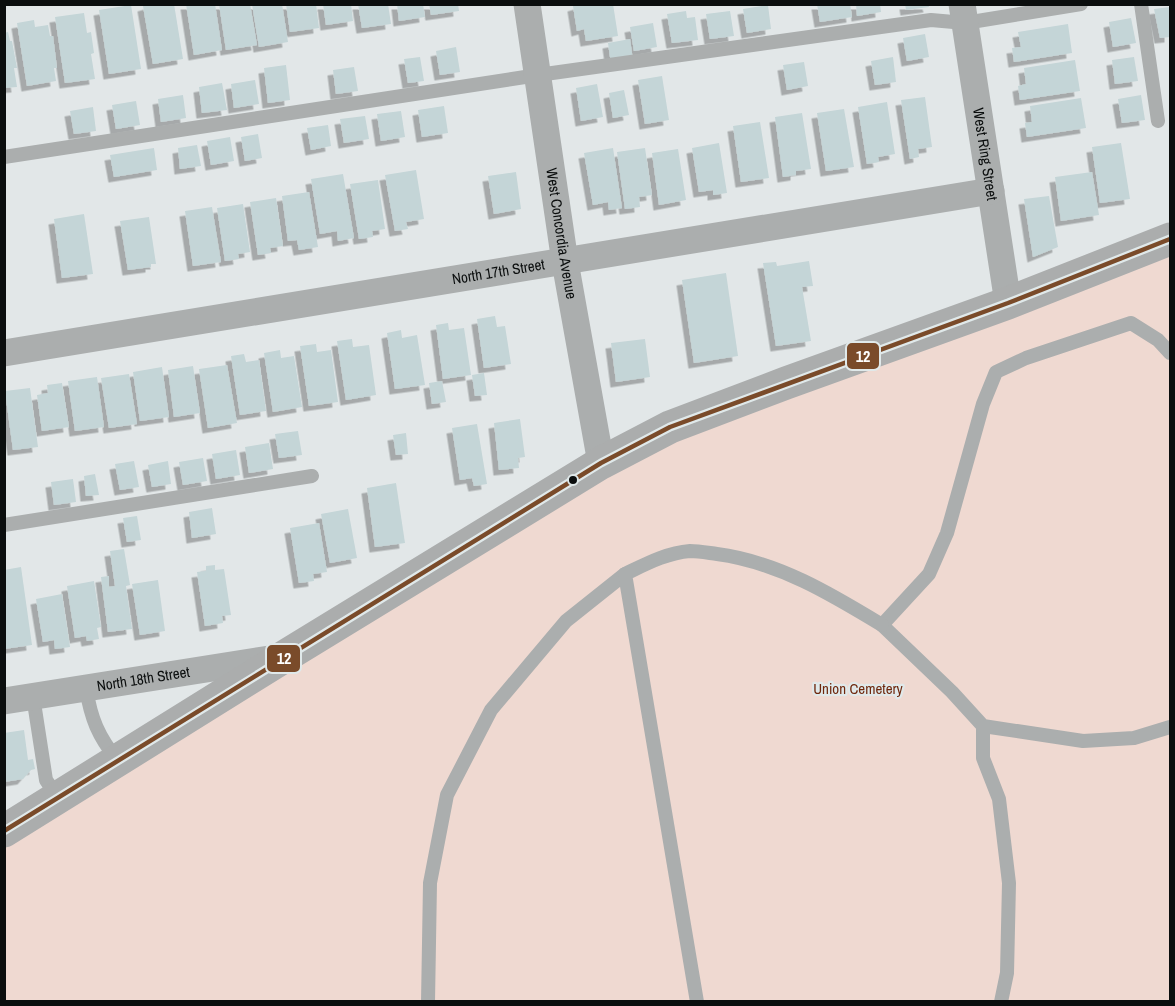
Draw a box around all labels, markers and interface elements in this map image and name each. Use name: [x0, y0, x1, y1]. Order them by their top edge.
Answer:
street label: West Ring Street: [968, 106, 1003, 203]
street label: West Concordia Avenue: [541, 166, 582, 301]
street label: North 17th Street: [450, 253, 547, 289]
line badge: 12: [846, 342, 880, 370]
text: 12: [856, 345, 870, 367]
unlabelled marker: [567, 474, 579, 486]
line badge: 12: [266, 644, 301, 673]
text: 12: [277, 647, 291, 669]
street label: North 18th Street: [95, 661, 192, 696]
park label: Union Cemetery: [813, 678, 904, 699]

